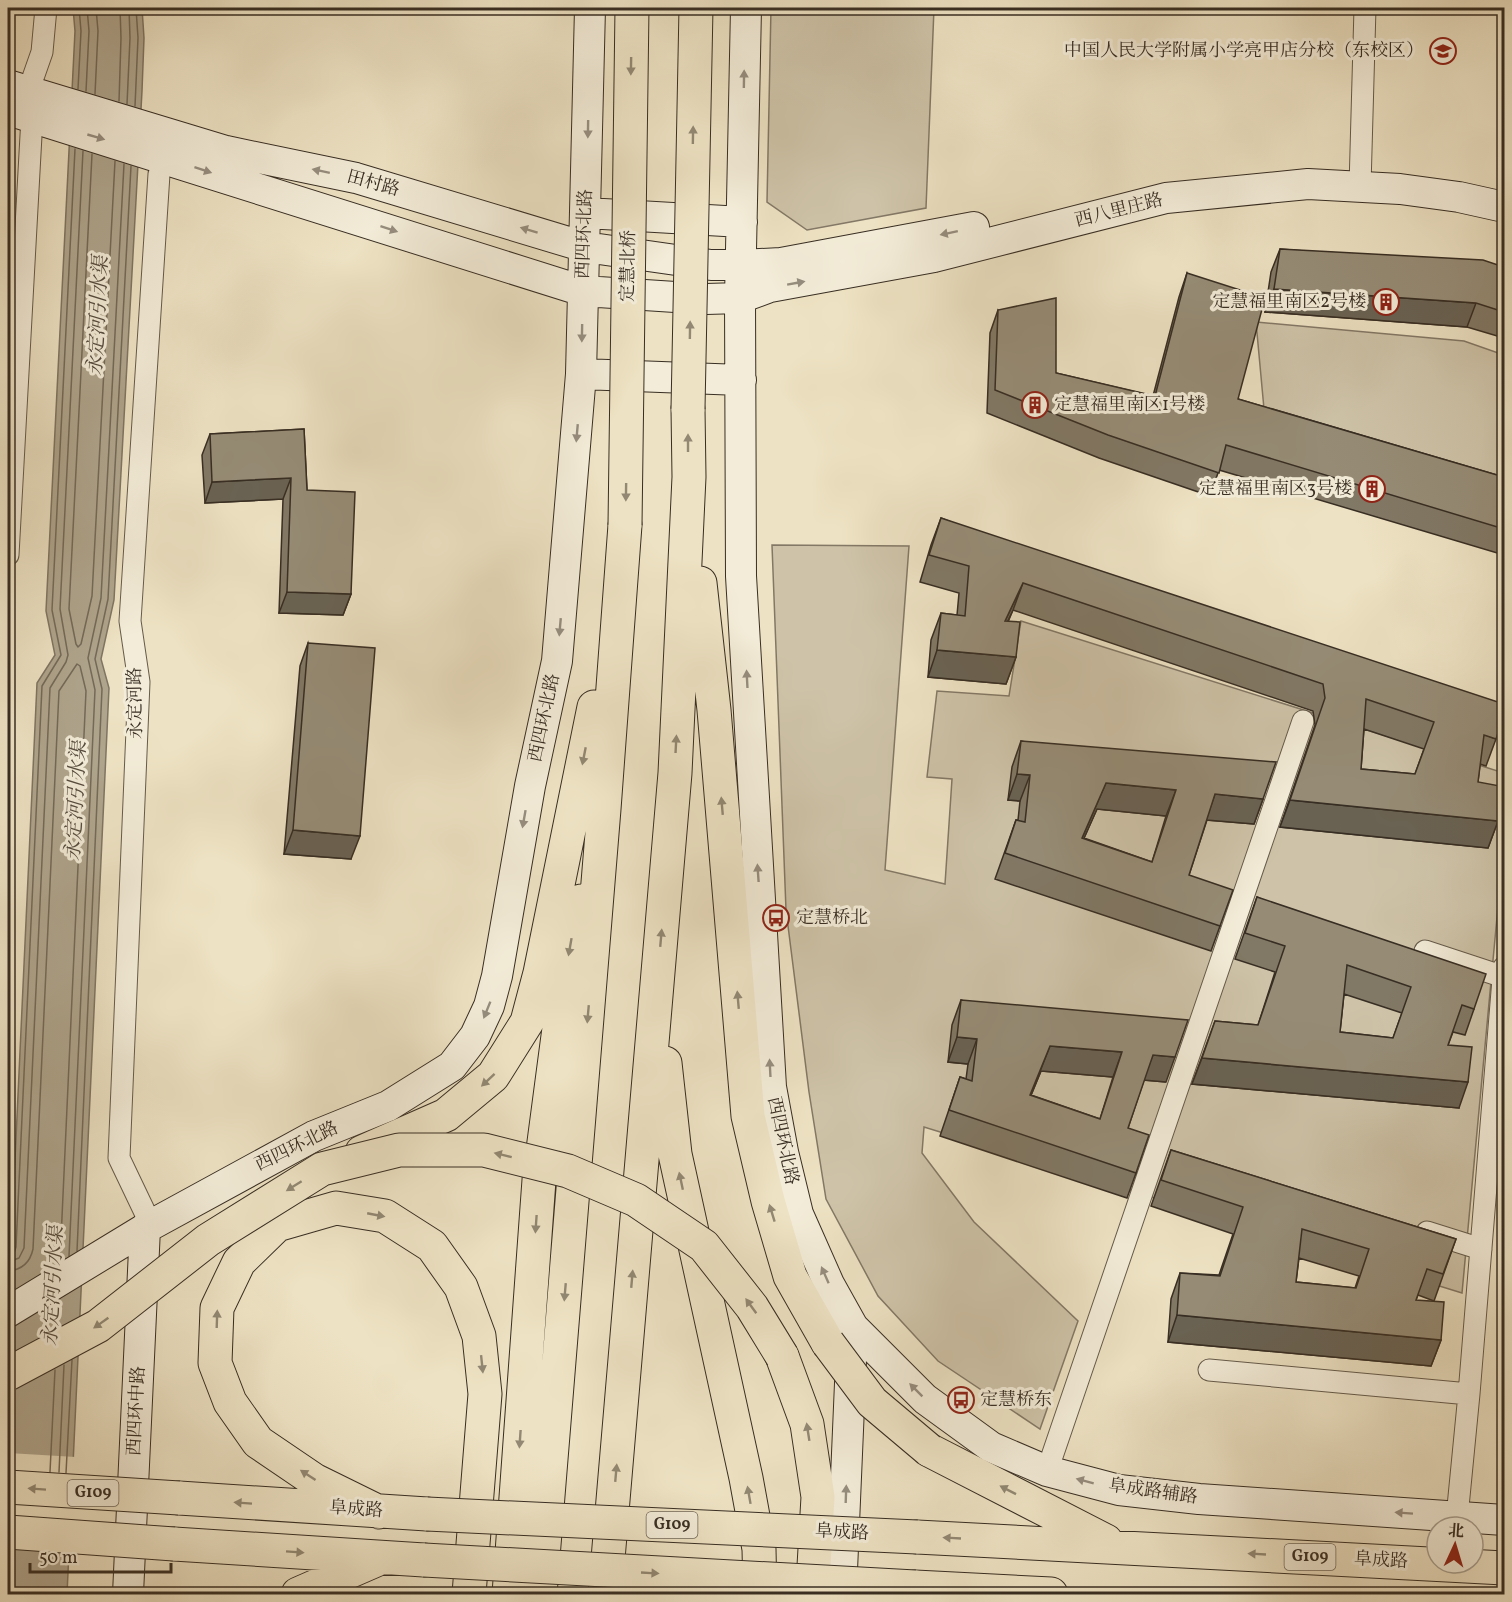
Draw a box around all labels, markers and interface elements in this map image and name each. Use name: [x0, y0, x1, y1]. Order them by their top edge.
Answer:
school or university icon: 中国人民大学附属小学亮甲店分校（东校区）: [1428, 36, 1458, 66]
place label: 中国人民大学附属小学亮甲店分校（东校区）: [1064, 39, 1424, 64]
one-way arrow: [626, 56, 636, 75]
one-way arrow: [740, 70, 749, 89]
one-way arrow: [583, 119, 593, 138]
one-way arrow: [688, 125, 698, 144]
one-way arrow: [88, 133, 106, 142]
one-way arrow: [312, 165, 330, 175]
street label: 田村路: [344, 165, 402, 203]
one-way arrow: [194, 166, 212, 175]
street label: 西八里庄路: [1072, 188, 1166, 234]
street label: 西四环北路: [571, 189, 599, 279]
one-way arrow: [380, 225, 398, 235]
one-way arrow: [520, 225, 538, 234]
one-way arrow: [940, 228, 959, 238]
street label: 定慧北桥: [616, 230, 642, 302]
water label: 永定河引水渠: [82, 252, 116, 377]
one-way arrow: [787, 278, 806, 287]
building icon: 定慧福里南区2号楼: [1371, 287, 1401, 317]
place label: 定慧福里南区2号楼: [1212, 290, 1366, 315]
one-way arrow: [685, 320, 694, 339]
one-way arrow: [578, 323, 587, 342]
building icon: 定慧福里南区1号楼: [1020, 390, 1050, 420]
place label: 定慧福里南区1号楼: [1054, 393, 1205, 418]
one-way arrow: [572, 423, 582, 442]
one-way arrow: [683, 433, 693, 452]
building icon: 定慧福里南区3号楼: [1357, 474, 1387, 504]
place label: 定慧福里南区3号楼: [1199, 477, 1352, 502]
one-way arrow: [621, 482, 630, 501]
one-way arrow: [555, 618, 565, 637]
street label: 永定河路: [123, 667, 149, 739]
one-way arrow: [743, 669, 752, 688]
street label: 西四环北路: [523, 671, 567, 765]
one-way arrow: [672, 734, 681, 753]
water label: 永定河引水渠: [60, 737, 94, 862]
one-way arrow: [579, 747, 588, 766]
one-way arrow: [717, 796, 727, 815]
one-way arrow: [520, 809, 529, 828]
one-way arrow: [753, 864, 763, 883]
bus stop icon: 定慧桥北: [761, 903, 791, 933]
place label: 定慧桥北: [796, 906, 868, 931]
one-way arrow: [657, 929, 666, 948]
one-way arrow: [565, 938, 574, 957]
one-way arrow: [733, 991, 743, 1010]
one-way arrow: [482, 1001, 492, 1019]
one-way arrow: [583, 1004, 592, 1023]
one-way arrow: [765, 1059, 774, 1078]
one-way arrow: [481, 1072, 495, 1086]
street label: 西四环北路: [760, 1094, 804, 1188]
street label: 西四环北路: [251, 1116, 343, 1178]
one-way arrow: [493, 1149, 512, 1159]
one-way arrow: [676, 1171, 685, 1190]
one-way arrow: [286, 1181, 303, 1192]
one-way arrow: [767, 1204, 776, 1222]
one-way arrow: [367, 1211, 386, 1220]
one-way arrow: [531, 1214, 541, 1233]
water label: 永定河引水渠: [37, 1222, 71, 1347]
one-way arrow: [820, 1266, 830, 1284]
one-way arrow: [628, 1270, 637, 1289]
one-way arrow: [560, 1282, 570, 1301]
one-way arrow: [745, 1299, 757, 1315]
one-way arrow: [212, 1309, 222, 1328]
one-way arrow: [93, 1317, 109, 1328]
one-way arrow: [477, 1354, 487, 1373]
street label: 西四环中路: [122, 1365, 152, 1457]
one-way arrow: [909, 1383, 923, 1398]
bus stop icon: 定慧桥东: [946, 1385, 976, 1415]
place label: 定慧桥东: [980, 1388, 1052, 1413]
one-way arrow: [804, 1422, 813, 1441]
one-way arrow: [515, 1430, 525, 1449]
one-way arrow: [611, 1464, 621, 1483]
one-way arrow: [300, 1470, 316, 1481]
street label: 阜成路辅路: [1107, 1473, 1199, 1511]
one-way arrow: [1076, 1476, 1095, 1486]
road number: G109: [68, 1480, 118, 1506]
one-way arrow: [27, 1484, 46, 1493]
one-way arrow: [745, 1485, 754, 1504]
one-way arrow: [841, 1485, 850, 1504]
one-way arrow: [999, 1485, 1016, 1495]
street label: 阜成路: [328, 1496, 384, 1524]
one-way arrow: [233, 1498, 252, 1507]
one-way arrow: [1395, 1508, 1414, 1518]
road number: G109: [646, 1512, 698, 1538]
north arrow: [1425, 1515, 1485, 1575]
street label: 阜成路: [814, 1519, 870, 1547]
text: 北: [1447, 1520, 1465, 1544]
one-way arrow: [943, 1534, 962, 1543]
scale bar: [30, 1536, 171, 1574]
road number: G109: [1284, 1544, 1336, 1570]
text: 50 m: [39, 1546, 78, 1571]
one-way arrow: [286, 1547, 305, 1557]
street label: 阜成路: [1353, 1547, 1409, 1575]
one-way arrow: [1248, 1550, 1267, 1559]
one-way arrow: [641, 1568, 660, 1577]

